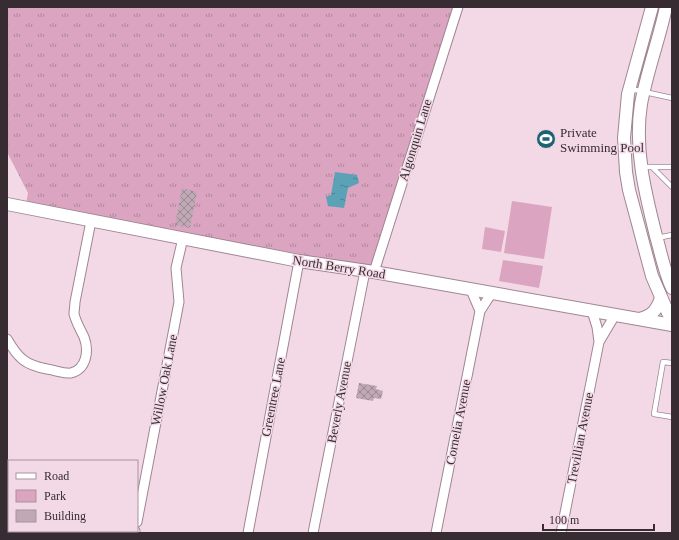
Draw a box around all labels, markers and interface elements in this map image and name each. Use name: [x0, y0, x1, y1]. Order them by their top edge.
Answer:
street label: Algonquin Lane: [395, 97, 435, 183]
place label: Private Swimming Pool: [560, 125, 645, 155]
sports icon: Private Swimming Pool: [535, 128, 557, 150]
street label: North Berry Road: [291, 252, 387, 282]
street label: Willow Oak Lane: [148, 333, 180, 427]
street label: Greentree Lane: [258, 356, 288, 438]
street label: Beverly Avenue: [324, 360, 354, 444]
street label: Cornelia Avenue: [442, 378, 474, 466]
street label: Trevillian Avenue: [564, 391, 596, 485]
legend: [8, 460, 138, 532]
text: Road: [44, 469, 69, 483]
text: Park: [44, 489, 66, 503]
scale bar: [543, 506, 654, 532]
text: Building: [44, 509, 86, 523]
text: 100 m: [549, 513, 580, 527]

